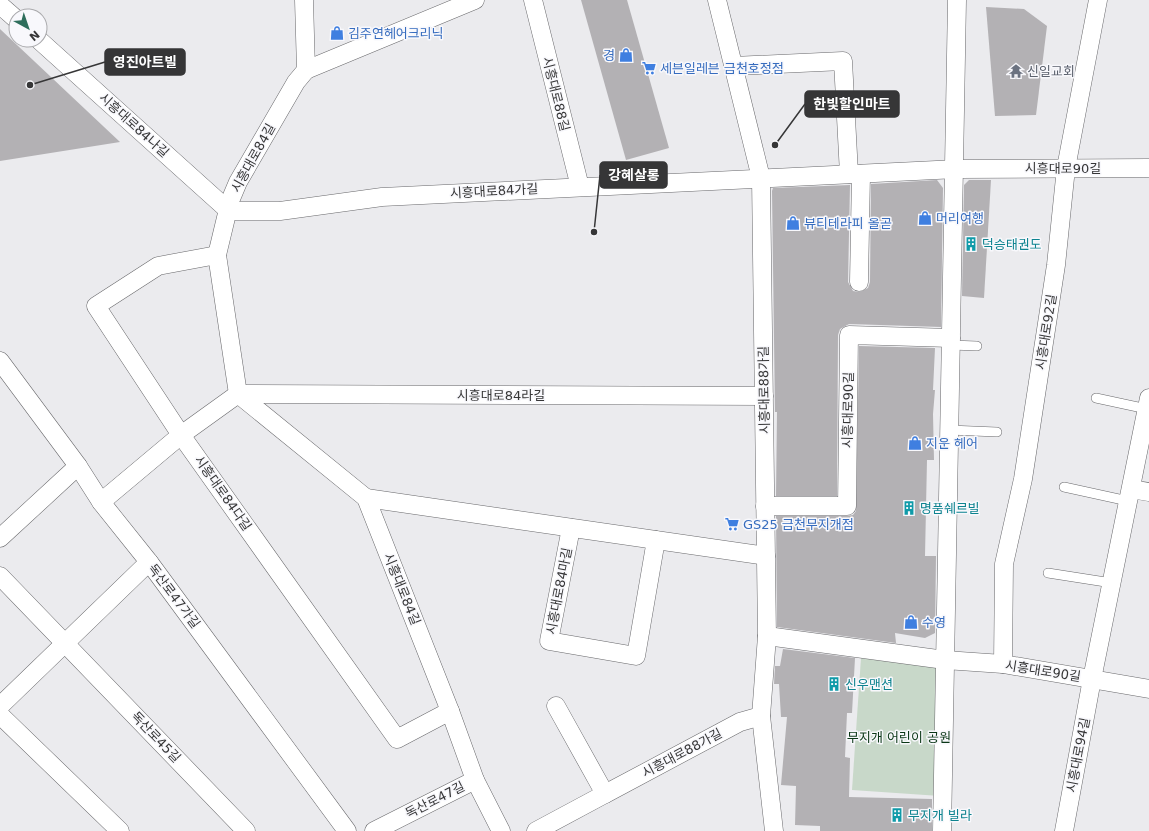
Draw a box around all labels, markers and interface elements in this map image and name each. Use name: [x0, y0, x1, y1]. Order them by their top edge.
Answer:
north arrow: [8, 8, 48, 48]
shop icon: 김주연헤어크리닉: [329, 25, 345, 41]
place label: 김주연헤어크리닉: [348, 26, 444, 41]
text: N: [26, 27, 42, 43]
shop icon: 경: [618, 47, 634, 63]
place label: 경: [603, 48, 615, 63]
callout: 영진아트빌: [105, 49, 185, 75]
text: 영진아트빌: [113, 54, 177, 70]
street label: 시흥대로88길: [539, 55, 573, 133]
supermarket icon: 세븐일레븐 금천호정점: [641, 60, 657, 76]
place label: 세븐일레븐 금천호정점: [660, 61, 784, 76]
temple icon: 신일교회: [1008, 63, 1024, 79]
place label: 신일교회: [1027, 64, 1075, 79]
street label: 시흥대로84나길: [96, 90, 172, 160]
callout: 한빛할인마트: [805, 91, 899, 117]
text: 한빛할인마트: [813, 96, 891, 112]
street label: 시흥대로84길: [228, 121, 278, 195]
street label: 시흥대로90길: [1025, 161, 1101, 176]
callout: 강혜살롱: [600, 162, 667, 188]
text: 강혜살롱: [608, 167, 660, 183]
street label: 시흥대로84가길: [450, 181, 538, 201]
shop icon: 머리여행: [917, 210, 933, 226]
place label: 머리여행: [936, 211, 984, 226]
shop icon: 뷰티테라피 올곧: [785, 215, 801, 231]
place label: 뷰티테라피 올곧: [804, 216, 892, 231]
building icon: 덕승태권도: [963, 236, 979, 252]
place label: 덕승태권도: [982, 237, 1042, 252]
street label: 시흥대로92길: [1033, 293, 1059, 371]
street label: 시흥대로88가길: [756, 346, 772, 434]
street label: 시흥대로90길: [840, 372, 856, 448]
street label: 시흥대로84라길: [457, 388, 545, 403]
shop icon: 지운 헤어: [907, 435, 923, 451]
place label: 지운 헤어: [926, 436, 978, 451]
street label: 시흥대로84다길: [192, 453, 254, 533]
building icon: 명품쉐르빌: [901, 500, 917, 516]
place label: 명품쉐르빌: [920, 501, 980, 516]
supermarket icon: GS25 금천무지개점: [724, 516, 740, 532]
place label: GS25 금천무지개점: [743, 517, 854, 532]
street label: 시흥대로84마길: [543, 546, 575, 636]
street label: 시흥대로84길: [381, 551, 423, 627]
street label: 독산로47가길: [145, 561, 203, 631]
shop icon: 수영: [903, 614, 919, 630]
place label: 수영: [922, 615, 946, 630]
street label: 시흥대로90길: [1004, 658, 1082, 684]
building icon: 신우맨션: [826, 676, 842, 692]
place label: 신우맨션: [845, 677, 893, 692]
street label: 독산로45길: [128, 709, 184, 765]
street label: 시흥대로94길: [1063, 716, 1093, 794]
street label: 시흥대로88가길: [639, 726, 725, 780]
park label: 무지개 어린이 공원: [847, 730, 951, 745]
street label: 독산로47길: [403, 779, 467, 821]
building icon: 무지개 빌라: [889, 807, 905, 823]
place label: 무지개 빌라: [908, 808, 972, 823]

